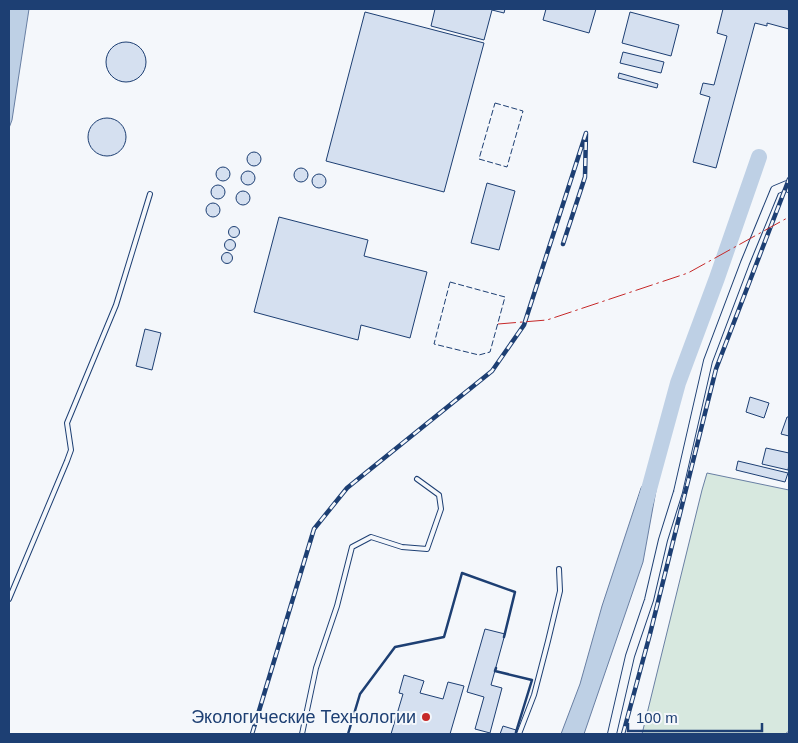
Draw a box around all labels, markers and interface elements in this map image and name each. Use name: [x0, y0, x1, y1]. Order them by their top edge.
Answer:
scale bar: [628, 700, 762, 732]
place label: Экологические Технологии: [191, 707, 416, 727]
text: 100 m: [636, 709, 678, 726]
marker: Экологические Технологии: [420, 711, 432, 723]

